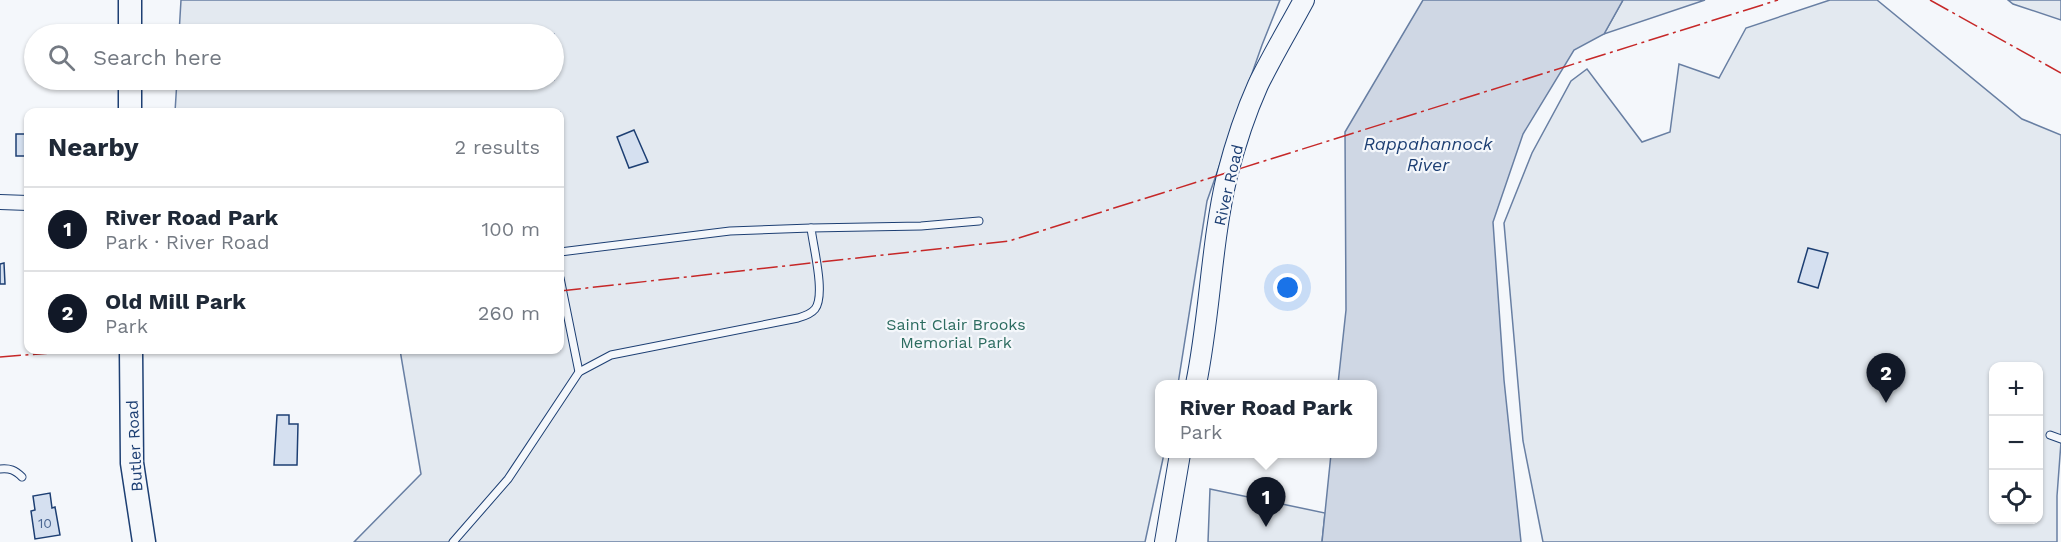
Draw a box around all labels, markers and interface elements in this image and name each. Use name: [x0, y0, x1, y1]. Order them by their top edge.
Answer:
search box: [24, 24, 564, 90]
icon: search: [45, 41, 78, 74]
text: Search here: [93, 45, 222, 70]
text: Nearby: [48, 132, 139, 162]
water label: Rappahannock River: [1363, 133, 1494, 175]
text: 2 results: [455, 135, 540, 159]
street label: River Road: [1210, 143, 1247, 228]
text: River Road Park: [105, 205, 278, 230]
text: 1: [63, 217, 72, 241]
text: 100 m: [481, 217, 540, 241]
text: Park · River Road: [105, 230, 270, 254]
your location: [1273, 273, 1302, 302]
text: Old Mill Park: [105, 289, 246, 314]
text: 2: [62, 301, 73, 325]
text: 260 m: [478, 301, 540, 325]
text: Park: [105, 314, 148, 338]
park label: Saint Clair Brooks Memorial Park: [886, 315, 1026, 352]
pin: 2: [1866, 354, 1906, 403]
map controls: [1989, 362, 2043, 524]
button: +: [1989, 362, 2043, 416]
popup: [1155, 380, 1377, 458]
text: River Road Park: [1179, 395, 1353, 420]
street label: Butler Road: [123, 400, 146, 492]
button: −: [1989, 416, 2043, 470]
text: Park: [1179, 420, 1222, 444]
button: locate: [1989, 470, 2043, 524]
pin: 1: [1246, 478, 1286, 527]
house number: 10: [38, 515, 52, 531]

